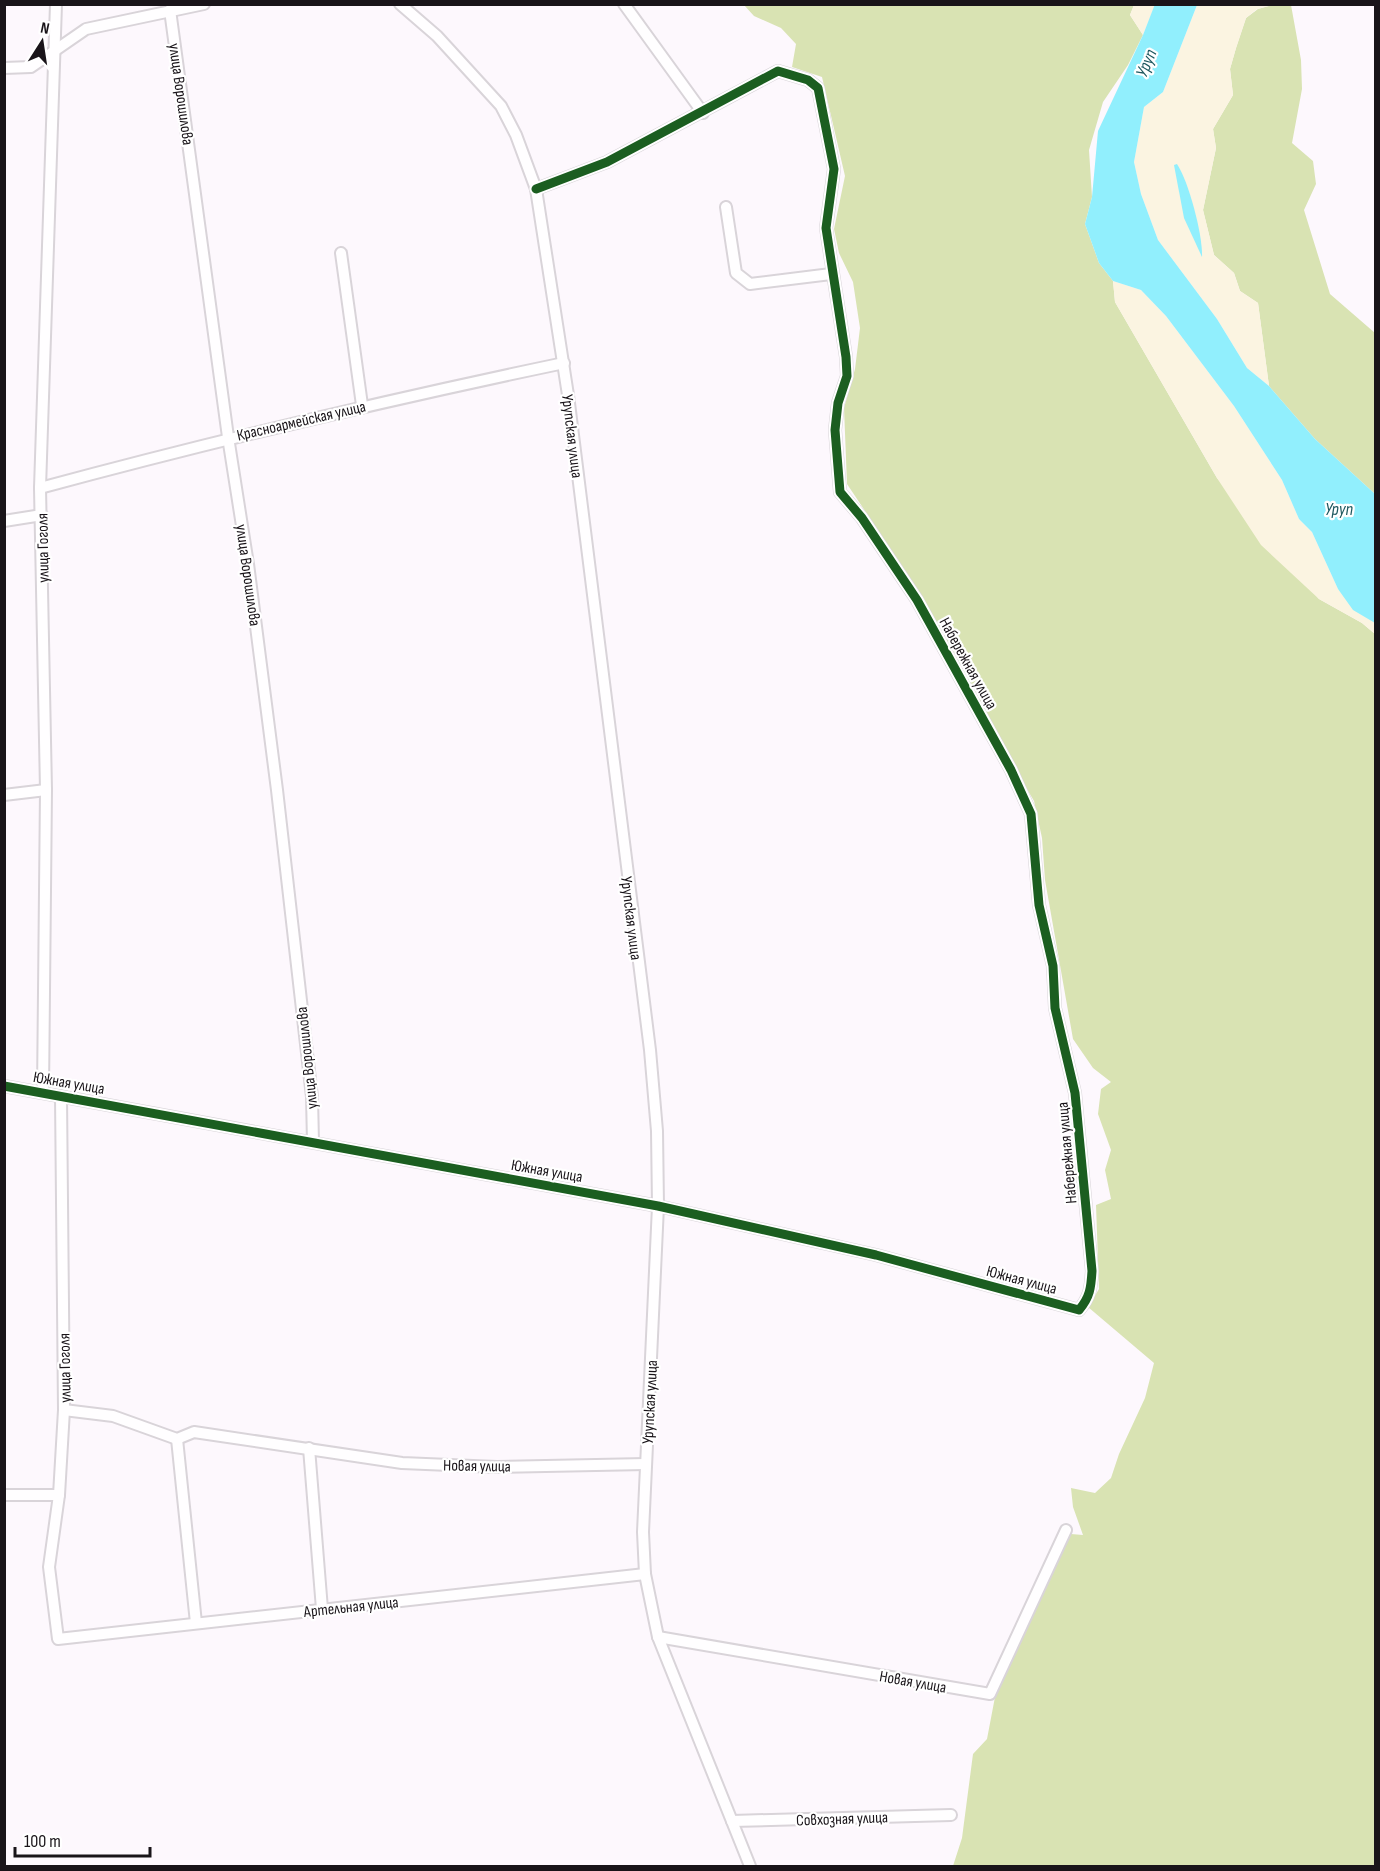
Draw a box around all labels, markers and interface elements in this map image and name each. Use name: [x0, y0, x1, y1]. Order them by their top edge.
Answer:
north arrow: [12, 12, 72, 72]
text: N: [39, 19, 51, 39]
street label: улица Ворошилова: [164, 42, 197, 146]
water label: Уруп: [1131, 46, 1162, 80]
street label: Урупская улица: [557, 393, 586, 479]
street label: Красноармейская улица: [235, 397, 368, 446]
water label: Уруп: [1325, 499, 1354, 520]
street label: улица Гоголя: [33, 513, 54, 583]
street label: улица Ворошилова: [231, 523, 264, 627]
street label: Набережная улица: [935, 615, 1001, 713]
street label: Урупская улица: [616, 875, 645, 961]
street label: улица Ворошилова: [293, 1006, 322, 1110]
street label: Южная улица: [32, 1068, 106, 1099]
street label: Набережная улица: [1054, 1101, 1081, 1204]
street label: Южная улица: [510, 1156, 584, 1187]
street label: Южная улица: [984, 1262, 1059, 1299]
street label: улица Гоголя: [55, 1333, 76, 1403]
street label: Урупская улица: [639, 1360, 662, 1445]
street label: Новая улица: [443, 1456, 511, 1477]
street label: Артельная улица: [302, 1593, 399, 1622]
street label: Новая улица: [878, 1667, 948, 1698]
street label: Совхозная улица: [796, 1808, 888, 1831]
scale bar: [15, 1820, 150, 1858]
text: 100 m: [24, 1831, 61, 1852]

